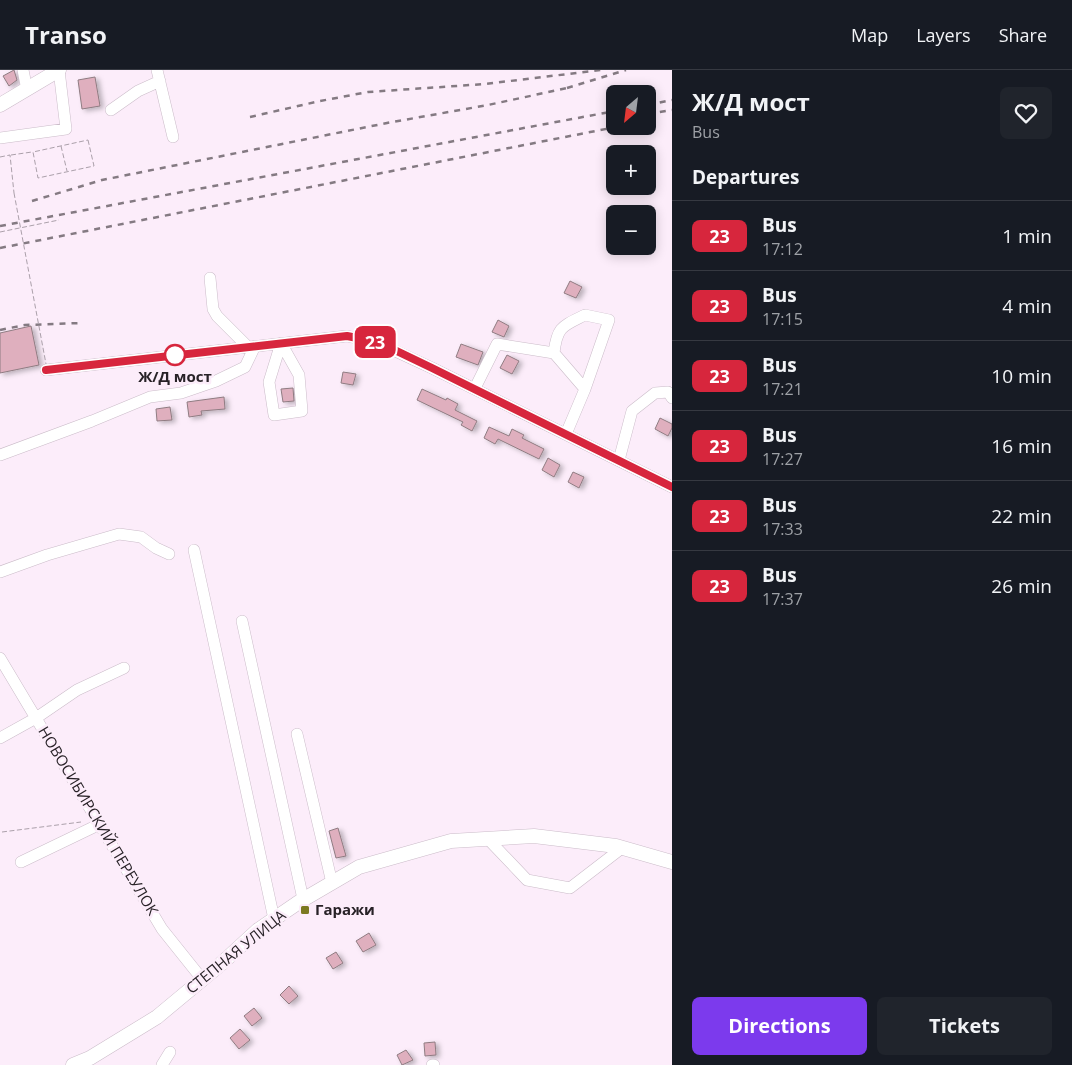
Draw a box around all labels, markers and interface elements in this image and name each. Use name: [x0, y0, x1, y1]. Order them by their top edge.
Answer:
text: Transo: [25, 18, 107, 51]
text: Map: [851, 23, 888, 47]
text: Layers: [916, 23, 971, 47]
text: Share: [999, 23, 1047, 47]
north arrow: [606, 85, 656, 135]
map controls: [606, 85, 656, 255]
text: Ж/Д мост: [692, 85, 810, 118]
button: heart: [1000, 87, 1052, 139]
text: Bus: [692, 121, 720, 143]
button: +: [606, 145, 656, 195]
text: Departures: [692, 164, 799, 190]
button: −: [606, 205, 656, 255]
text: Bus: [762, 212, 797, 238]
text: 1 min: [1002, 223, 1052, 249]
text: 23: [709, 224, 730, 248]
text: 17:12: [762, 238, 803, 260]
text: Bus: [762, 282, 797, 308]
text: 4 min: [1002, 293, 1052, 319]
text: 23: [709, 294, 730, 318]
text: 17:15: [762, 308, 803, 330]
line badge: 23: [352, 326, 398, 358]
text: 23: [365, 330, 385, 354]
marker: Ж/Д мост: [164, 344, 186, 366]
text: Bus: [762, 352, 797, 378]
text: 10 min: [991, 363, 1052, 389]
text: 23: [709, 364, 730, 388]
place label: Ж/Д мост: [138, 366, 212, 386]
text: 17:21: [762, 378, 803, 400]
text: Bus: [762, 422, 797, 448]
text: 16 min: [991, 433, 1052, 459]
text: 23: [709, 434, 730, 458]
text: 17:27: [762, 448, 803, 470]
text: Bus: [762, 492, 797, 518]
text: 22 min: [991, 503, 1052, 529]
text: 23: [709, 504, 730, 528]
text: 17:33: [762, 518, 803, 540]
text: Bus: [762, 562, 797, 588]
text: 26 min: [991, 573, 1052, 599]
text: 23: [709, 574, 730, 598]
text: 17:37: [762, 588, 803, 610]
street label: НОВОСИБИРСКИЙ ПЕРЕУЛОК: [34, 722, 164, 919]
place label: Гаражи: [315, 899, 375, 919]
marker: Гаражи: [299, 904, 311, 916]
street label: СТЕПНАЯ УЛИЦА: [181, 905, 290, 998]
button: Directions: [692, 997, 867, 1055]
button: Tickets: [877, 997, 1052, 1055]

